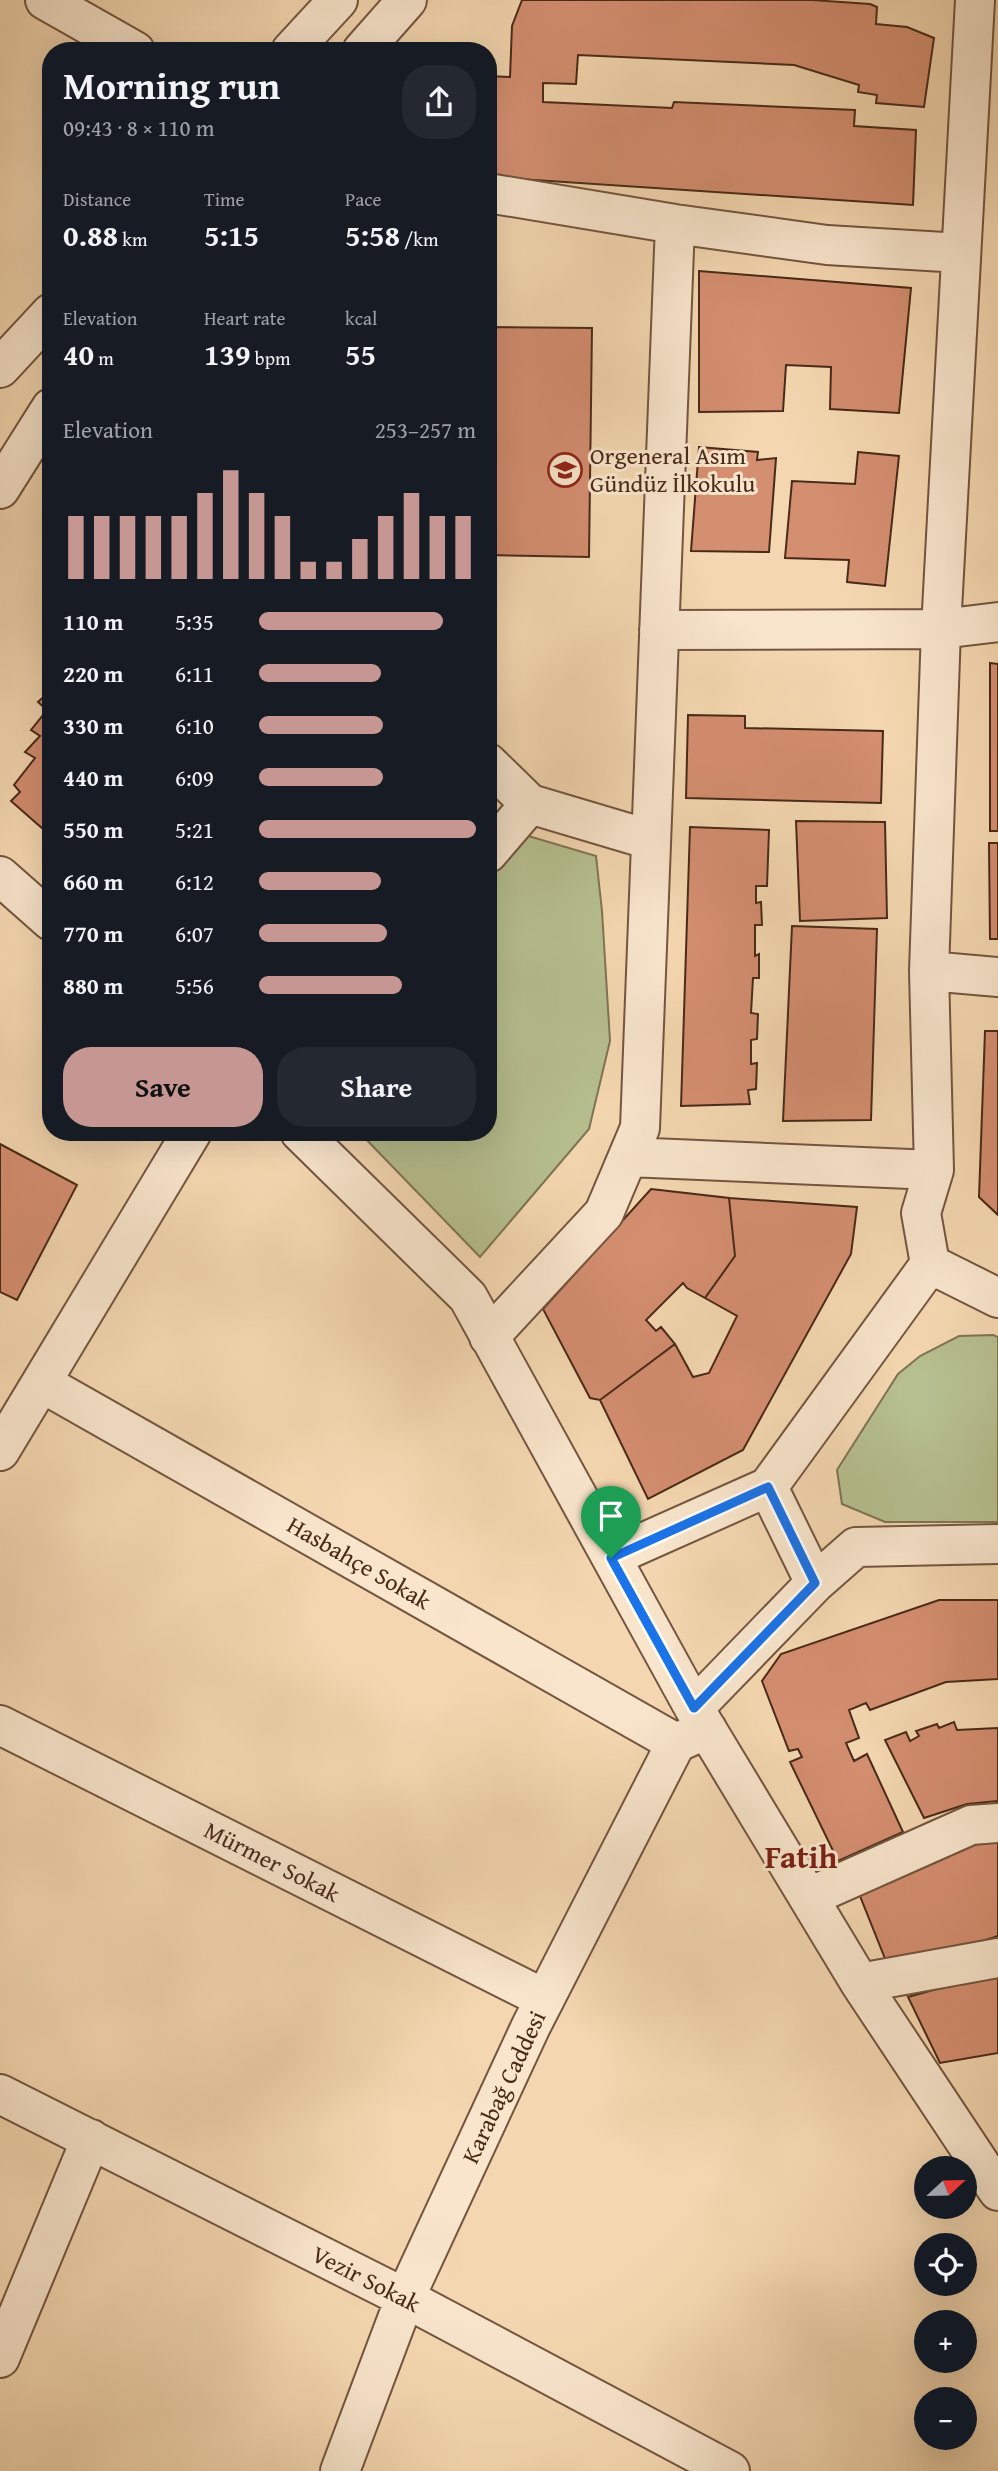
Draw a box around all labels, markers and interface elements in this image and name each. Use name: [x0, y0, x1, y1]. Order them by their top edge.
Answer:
text: Morning run: [63, 57, 280, 113]
button: share: [402, 65, 476, 139]
text: 09:43 · 8 × 110 m: [63, 111, 215, 144]
text: Distance: [63, 185, 131, 213]
text: Time: [204, 185, 244, 213]
text: Pace: [345, 185, 382, 213]
text: 0.88: [63, 213, 118, 257]
text: 5:15: [204, 213, 259, 257]
text: 5:58: [345, 213, 400, 257]
text: km: [118, 225, 147, 253]
text: /km: [400, 225, 438, 253]
text: Elevation: [63, 304, 137, 332]
text: Heart rate: [204, 304, 285, 332]
text: kcal: [345, 304, 377, 332]
text: 40: [63, 332, 94, 376]
text: 139: [204, 332, 251, 376]
text: 55: [345, 332, 376, 376]
text: m: [94, 344, 114, 372]
text: bpm: [251, 344, 290, 372]
text: Elevation: [63, 413, 153, 446]
text: 253–257 m: [375, 413, 476, 446]
place label: Orgeneral Asım Gündüz İlkokulu: [590, 438, 755, 501]
school or university icon: Orgeneral Asım Gündüz İlkokulu: [546, 451, 584, 489]
text: 110 m: [63, 605, 124, 638]
text: 5:35: [175, 605, 214, 638]
text: 220 m: [63, 657, 124, 690]
text: 6:11: [175, 657, 214, 690]
text: 330 m: [63, 709, 124, 742]
text: 6:10: [175, 709, 214, 742]
text: 440 m: [63, 761, 124, 794]
text: 6:09: [175, 761, 214, 794]
text: 550 m: [63, 813, 124, 846]
text: 5:21: [175, 813, 214, 846]
text: 660 m: [63, 865, 124, 898]
text: 6:12: [175, 865, 214, 898]
text: 770 m: [63, 917, 124, 950]
text: 6:07: [175, 917, 214, 950]
text: 880 m: [63, 969, 124, 1002]
text: 5:56: [175, 969, 214, 1002]
button: Save: [63, 1047, 263, 1127]
button: Share: [277, 1047, 476, 1127]
pin: [581, 1486, 641, 1558]
icon: arrive: [592, 1497, 630, 1535]
street label: Hasbahçe Sokak: [281, 1507, 438, 1618]
street label: Mürmer Sokak: [198, 1812, 347, 1911]
district label: Fatih: [765, 1833, 837, 1880]
street label: Karabağ Caddesi: [453, 2004, 554, 2169]
north arrow: [914, 2156, 976, 2219]
map controls: [914, 2156, 977, 2450]
button: locate: [914, 2233, 977, 2296]
street label: Vezir Sokak: [306, 2236, 427, 2321]
button: +: [914, 2310, 977, 2373]
button: −: [914, 2387, 977, 2450]

